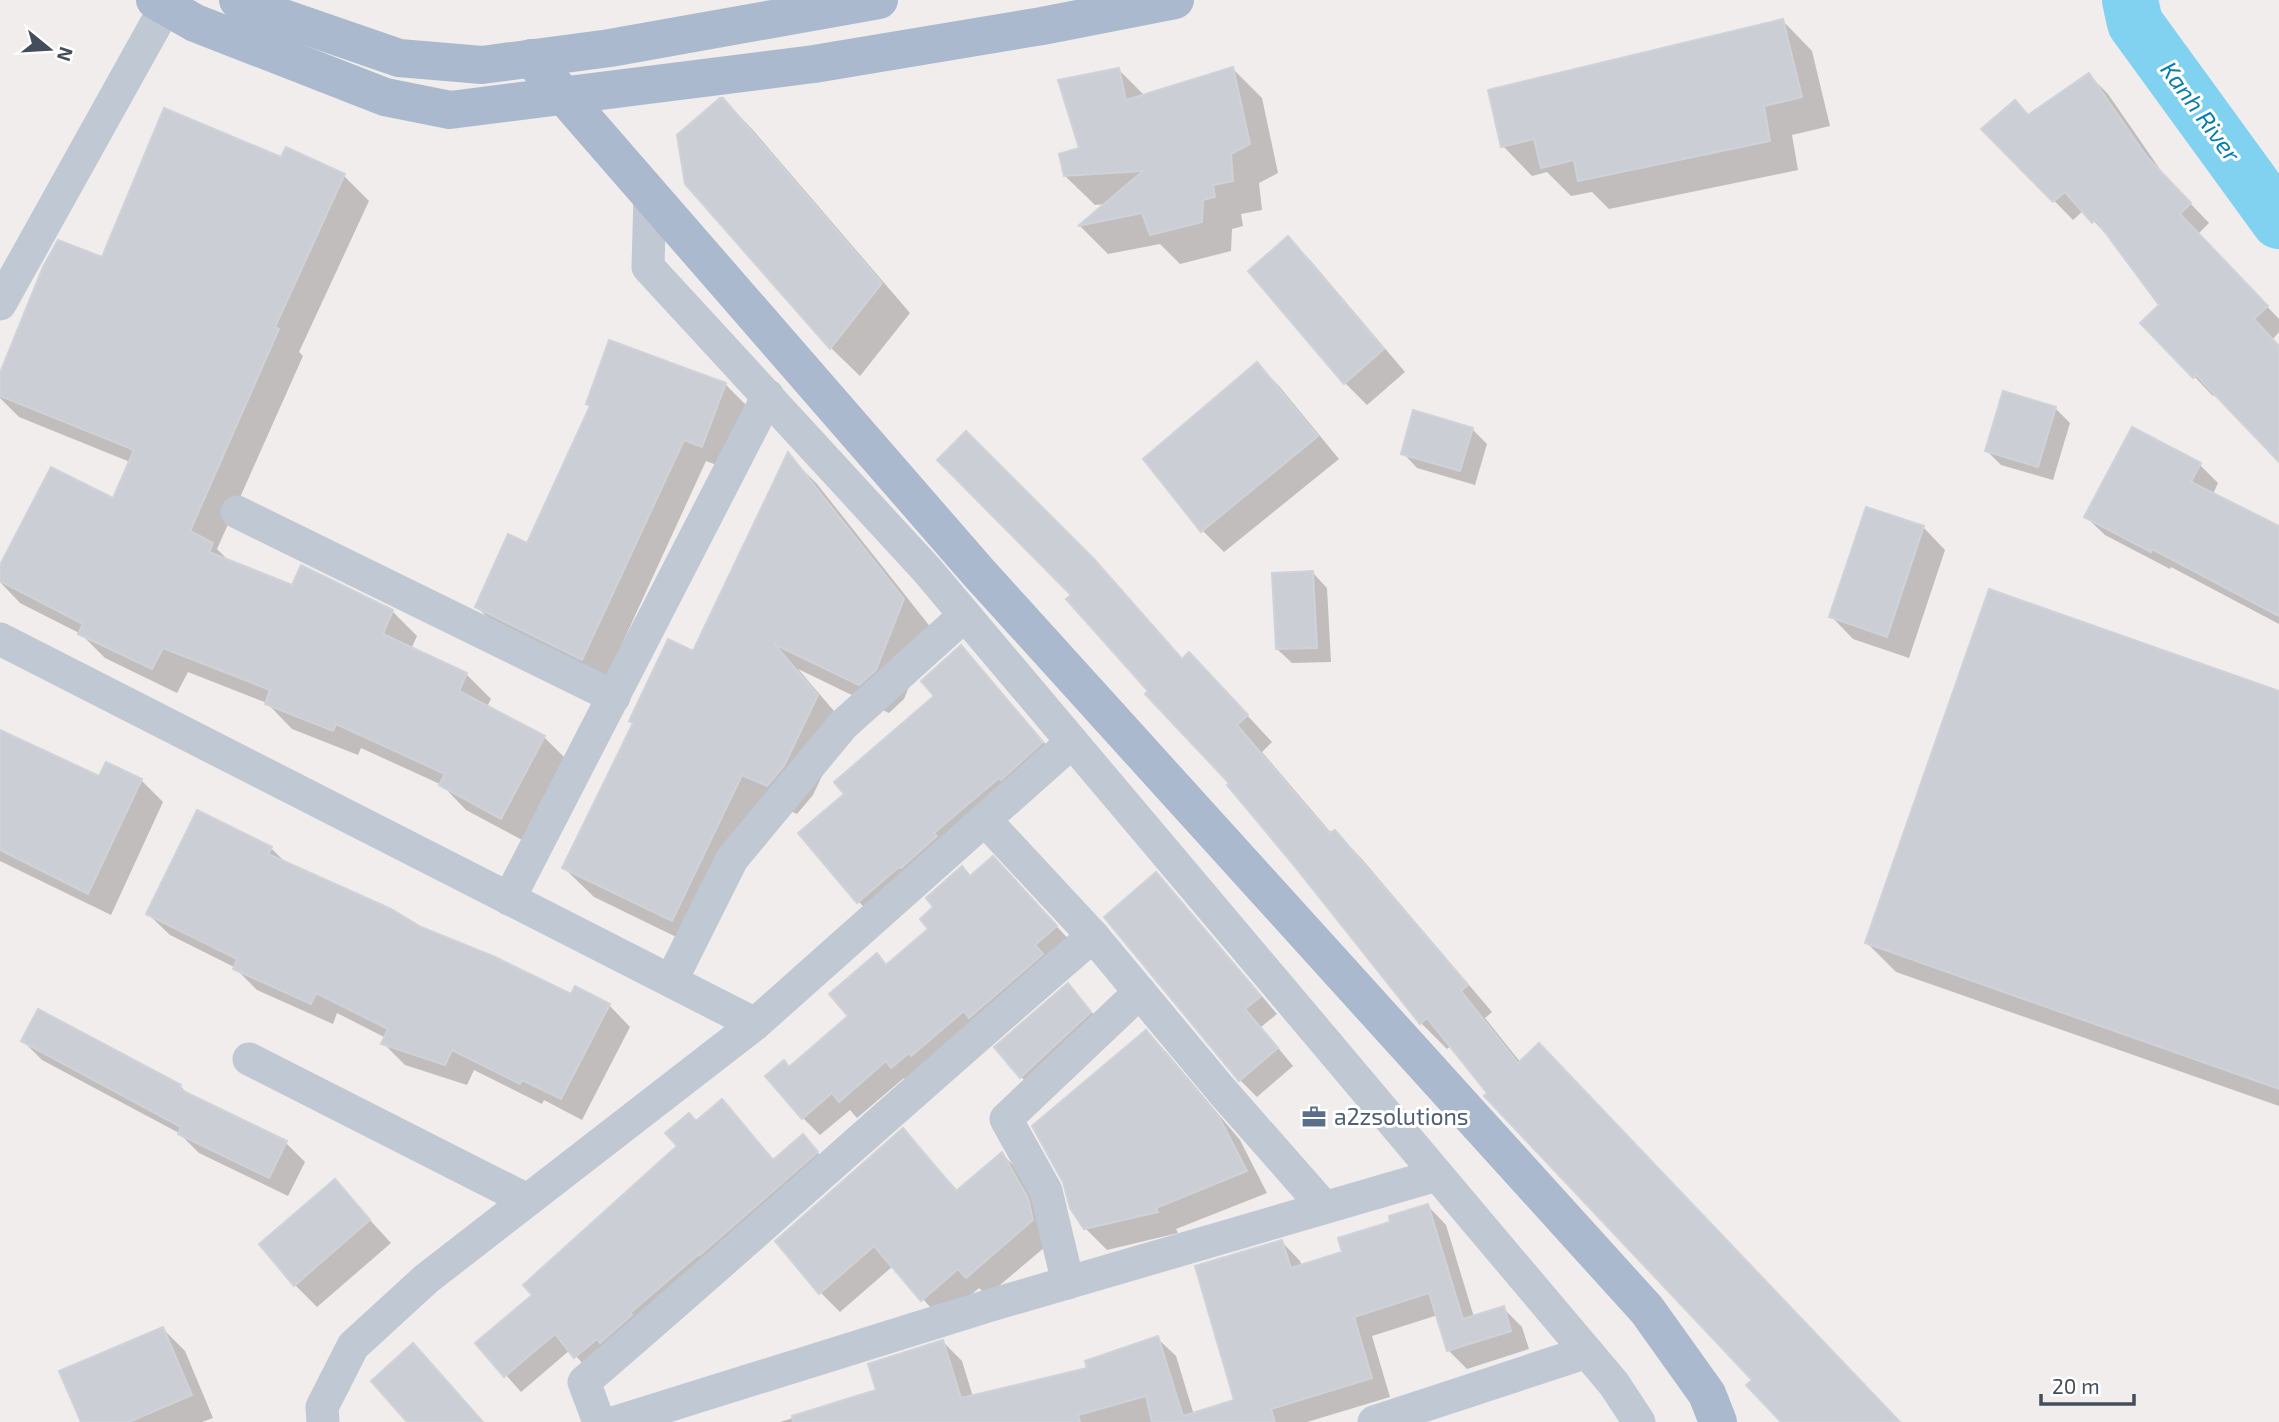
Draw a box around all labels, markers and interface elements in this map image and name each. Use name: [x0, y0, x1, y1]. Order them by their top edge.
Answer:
north arrow: [14, 14, 84, 84]
text: N: [53, 44, 79, 64]
water label: Kanh River: [2155, 55, 2247, 167]
place label: a2zsolutions: [1334, 1102, 1469, 1130]
office icon: a2zsolutions: [1300, 1103, 1328, 1131]
scale bar: [2041, 1362, 2134, 1406]
text: 20 m: [2052, 1373, 2100, 1398]

